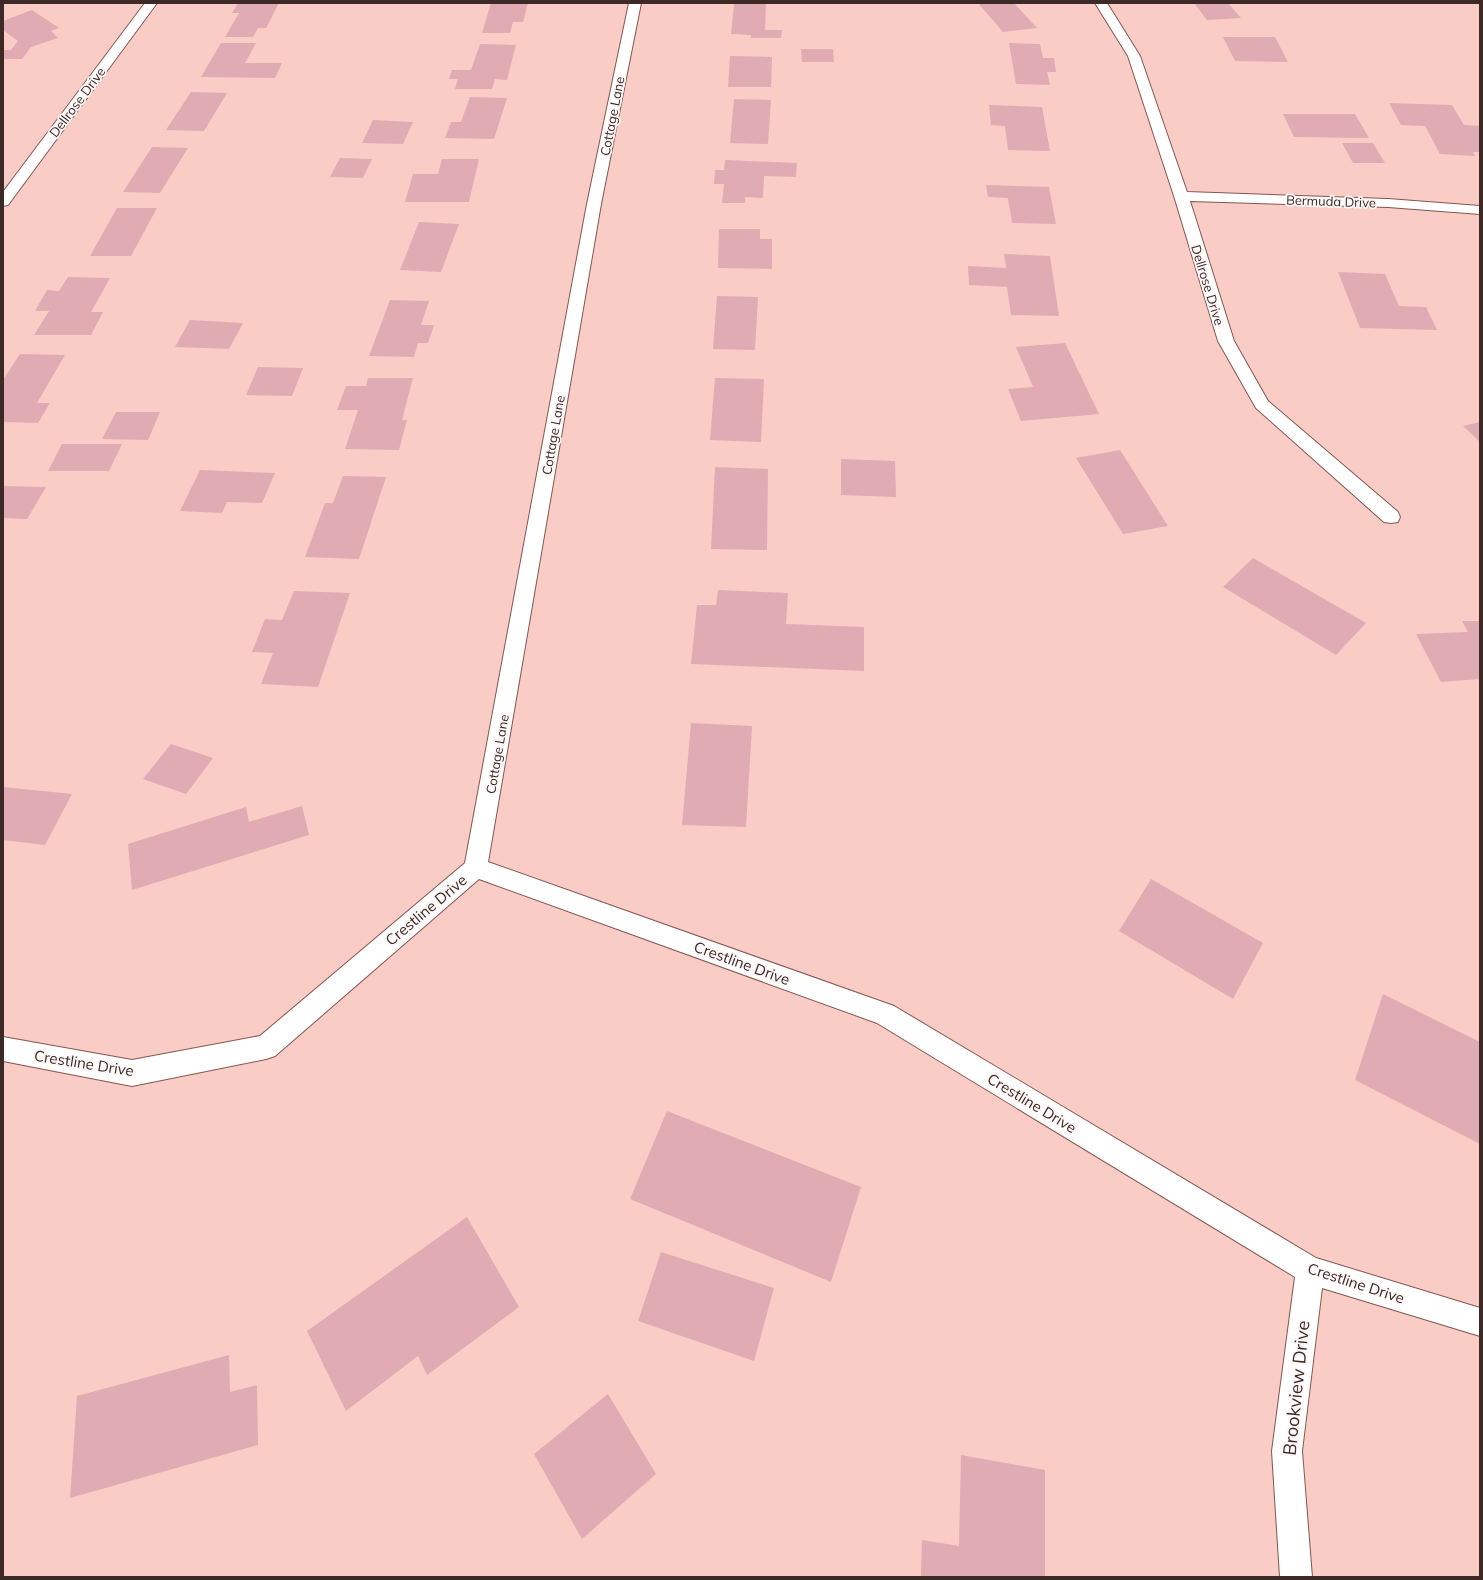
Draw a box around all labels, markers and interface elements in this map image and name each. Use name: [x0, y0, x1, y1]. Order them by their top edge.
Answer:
street label: Dellrose Drive: [46, 64, 108, 140]
street label: Cottage Lane: [596, 75, 628, 157]
street label: Bermuda Drive: [1286, 191, 1376, 211]
street label: Dellrose Drive: [1188, 243, 1228, 327]
street label: Cottage Lane: [538, 394, 568, 476]
street label: Cottage Lane: [482, 713, 512, 795]
street label: Crestline Drive: [381, 870, 471, 950]
street label: Crestline Drive: [691, 937, 793, 989]
street label: Crestline Drive: [33, 1046, 135, 1080]
street label: Crestline Drive: [984, 1069, 1080, 1137]
street label: Crestline Drive: [1305, 1258, 1407, 1308]
street label: Brookview Drive: [1277, 1319, 1315, 1457]

